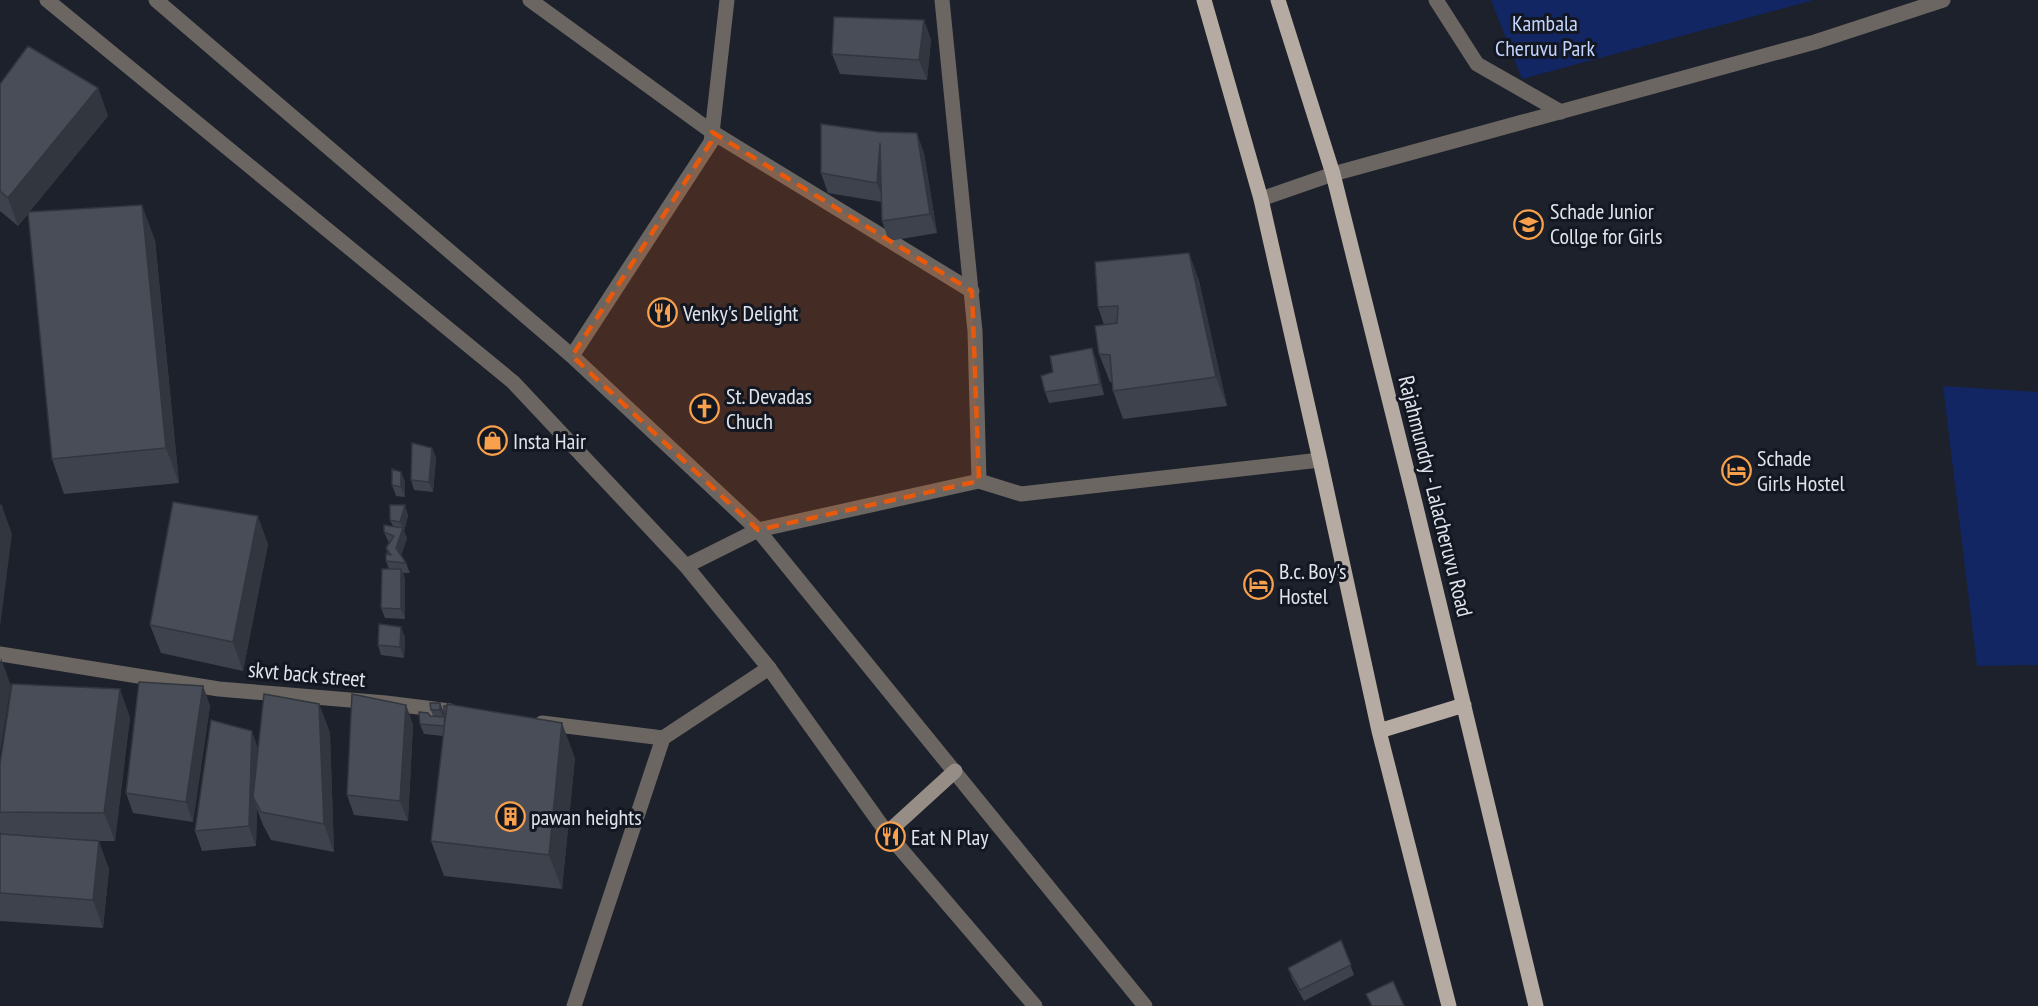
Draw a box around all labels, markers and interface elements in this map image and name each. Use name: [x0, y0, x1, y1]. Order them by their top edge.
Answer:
park label: Kambala Cheruvu Park: [1495, 9, 1595, 62]
place label: Schade Junior Collge for Girls: [1550, 197, 1662, 250]
school or university icon: Schade Junior Collge for Girls: [1513, 208, 1545, 240]
restaurant icon: Venky's Delight: [646, 297, 678, 329]
place label: Venky's Delight: [682, 299, 798, 327]
street label: Rajahmundry - Lalacheruvu Road: [1392, 373, 1480, 619]
place label: St. Devadas Chuch: [726, 382, 812, 435]
church icon: St. Devadas Chuch: [689, 393, 721, 425]
shop icon: Insta Hair: [476, 425, 508, 457]
place label: Insta Hair: [513, 427, 586, 455]
place label: Schade Girls Hostel: [1757, 444, 1846, 497]
hotel icon: Schade Girls Hostel: [1720, 455, 1752, 487]
place label: B.c. Boy's Hostel: [1279, 557, 1346, 610]
hotel icon: B.c. Boy's Hostel: [1242, 568, 1274, 600]
street label: skvt back street: [247, 655, 367, 693]
building icon: pawan heights: [494, 801, 526, 833]
place label: pawan heights: [531, 803, 642, 831]
restaurant icon: Eat N Play: [874, 821, 906, 853]
place label: Eat N Play: [911, 823, 989, 851]

